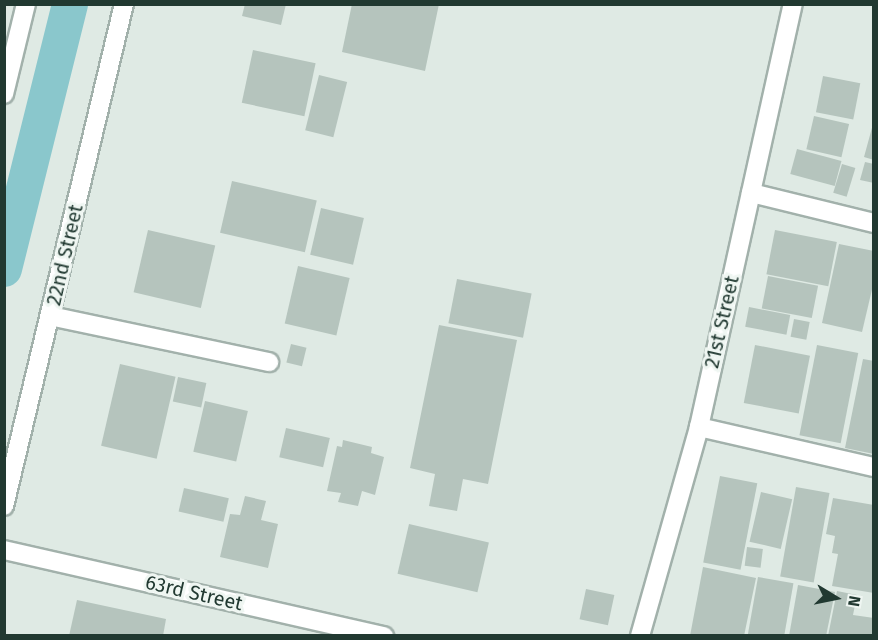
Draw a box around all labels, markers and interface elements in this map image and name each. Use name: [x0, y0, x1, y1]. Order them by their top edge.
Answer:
street label: 22nd Street: [42, 202, 88, 308]
street label: 21st Street: [700, 273, 744, 371]
north arrow: [806, 568, 866, 628]
street label: 63rd Street: [143, 570, 245, 616]
text: N: [844, 594, 864, 608]

